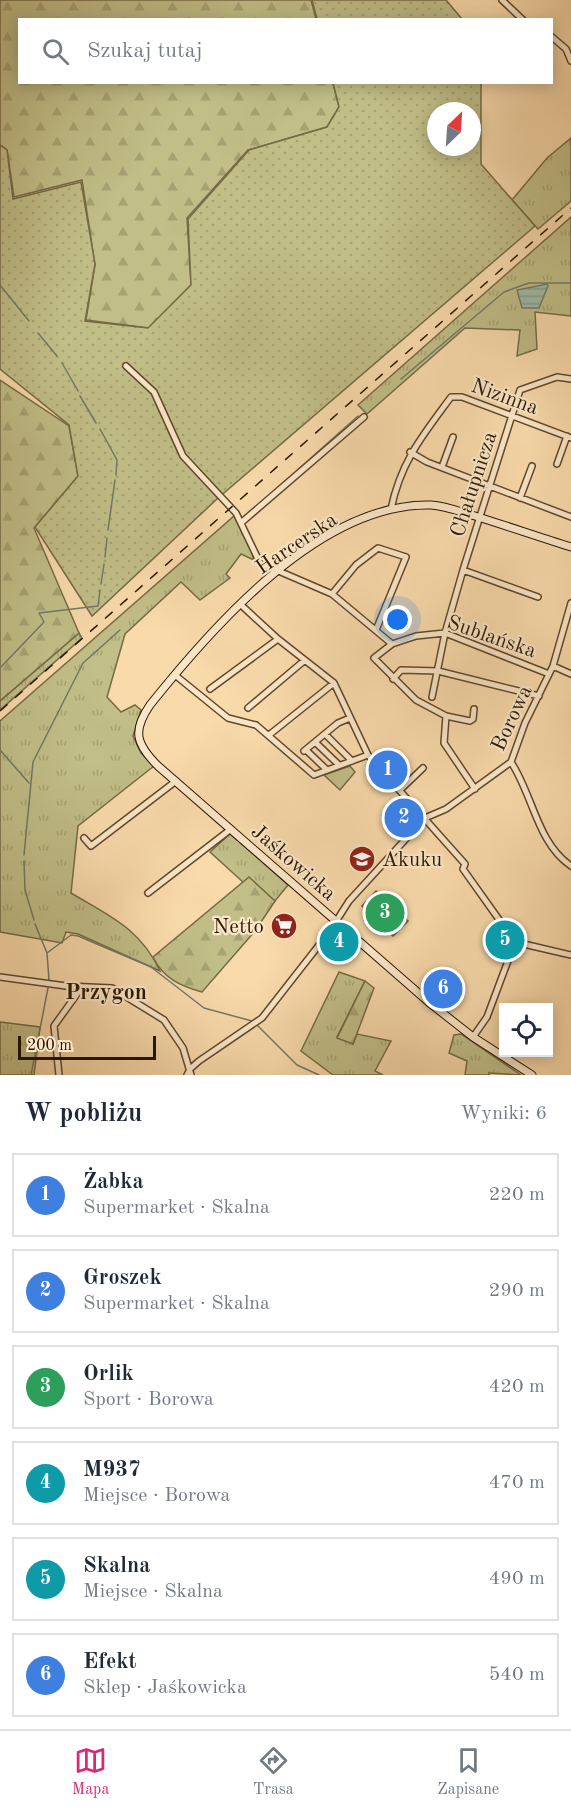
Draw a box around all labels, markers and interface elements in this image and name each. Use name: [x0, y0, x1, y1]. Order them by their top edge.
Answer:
search box: [18, 18, 553, 84]
icon: search: [39, 35, 72, 68]
text: Szukaj tutaj: [87, 40, 203, 62]
north arrow: [427, 102, 481, 156]
street label: Nizinna: [468, 376, 541, 419]
street label: Chałupnicza: [448, 429, 501, 540]
street label: Harcerska: [252, 509, 341, 579]
your location: [383, 605, 412, 634]
street label: Sublańska: [444, 612, 539, 662]
street label: Borowa: [488, 683, 537, 755]
pin: 1: [368, 748, 408, 792]
pin: 2: [384, 796, 424, 840]
street label: Jaśkowicka: [247, 821, 339, 905]
school or university icon: Akuku: [347, 844, 377, 874]
place label: Akuku: [382, 850, 442, 871]
pin: 3: [366, 890, 404, 936]
supermarket icon: Netto: [269, 911, 299, 941]
place label: Netto: [213, 917, 264, 938]
pin: 5: [486, 918, 524, 962]
pin: 4: [320, 920, 358, 964]
pin: 6: [424, 966, 462, 1012]
district label: Przygon: [65, 982, 147, 1004]
map controls: [499, 1003, 553, 1057]
button: locate: [499, 1003, 553, 1057]
scale bar: [18, 1033, 156, 1060]
text: 200 m: [27, 1038, 72, 1054]
text: W pobliżu: [24, 1101, 142, 1127]
text: Wyniki: 6: [460, 1104, 547, 1124]
text: Żabka: [83, 1171, 144, 1193]
text: 1: [40, 1185, 51, 1205]
text: 220 m: [489, 1185, 545, 1205]
text: Supermarket · Skalna: [83, 1198, 270, 1218]
text: Groszek: [83, 1267, 162, 1289]
text: 2: [40, 1281, 51, 1301]
text: 290 m: [489, 1281, 545, 1301]
text: Supermarket · Skalna: [83, 1294, 270, 1314]
text: Orlik: [83, 1363, 134, 1385]
text: 3: [40, 1377, 51, 1397]
text: 420 m: [489, 1377, 545, 1397]
text: Sport · Borowa: [83, 1390, 214, 1410]
text: M937: [83, 1459, 141, 1481]
text: 4: [40, 1473, 51, 1493]
text: 470 m: [489, 1473, 545, 1493]
text: Miejsce · Borowa: [83, 1486, 230, 1506]
text: Skalna: [83, 1555, 150, 1577]
text: 5: [40, 1569, 51, 1589]
text: 490 m: [489, 1569, 545, 1589]
text: Miejsce · Skalna: [83, 1582, 223, 1602]
text: Efekt: [83, 1651, 137, 1673]
text: 6: [40, 1665, 51, 1685]
text: 540 m: [489, 1665, 545, 1685]
text: Sklep · Jaśkowicka: [83, 1678, 247, 1698]
tab: Mapa: [72, 1744, 109, 1800]
tab: Trasa: [253, 1744, 294, 1800]
tab: Zapisane: [437, 1744, 499, 1800]

